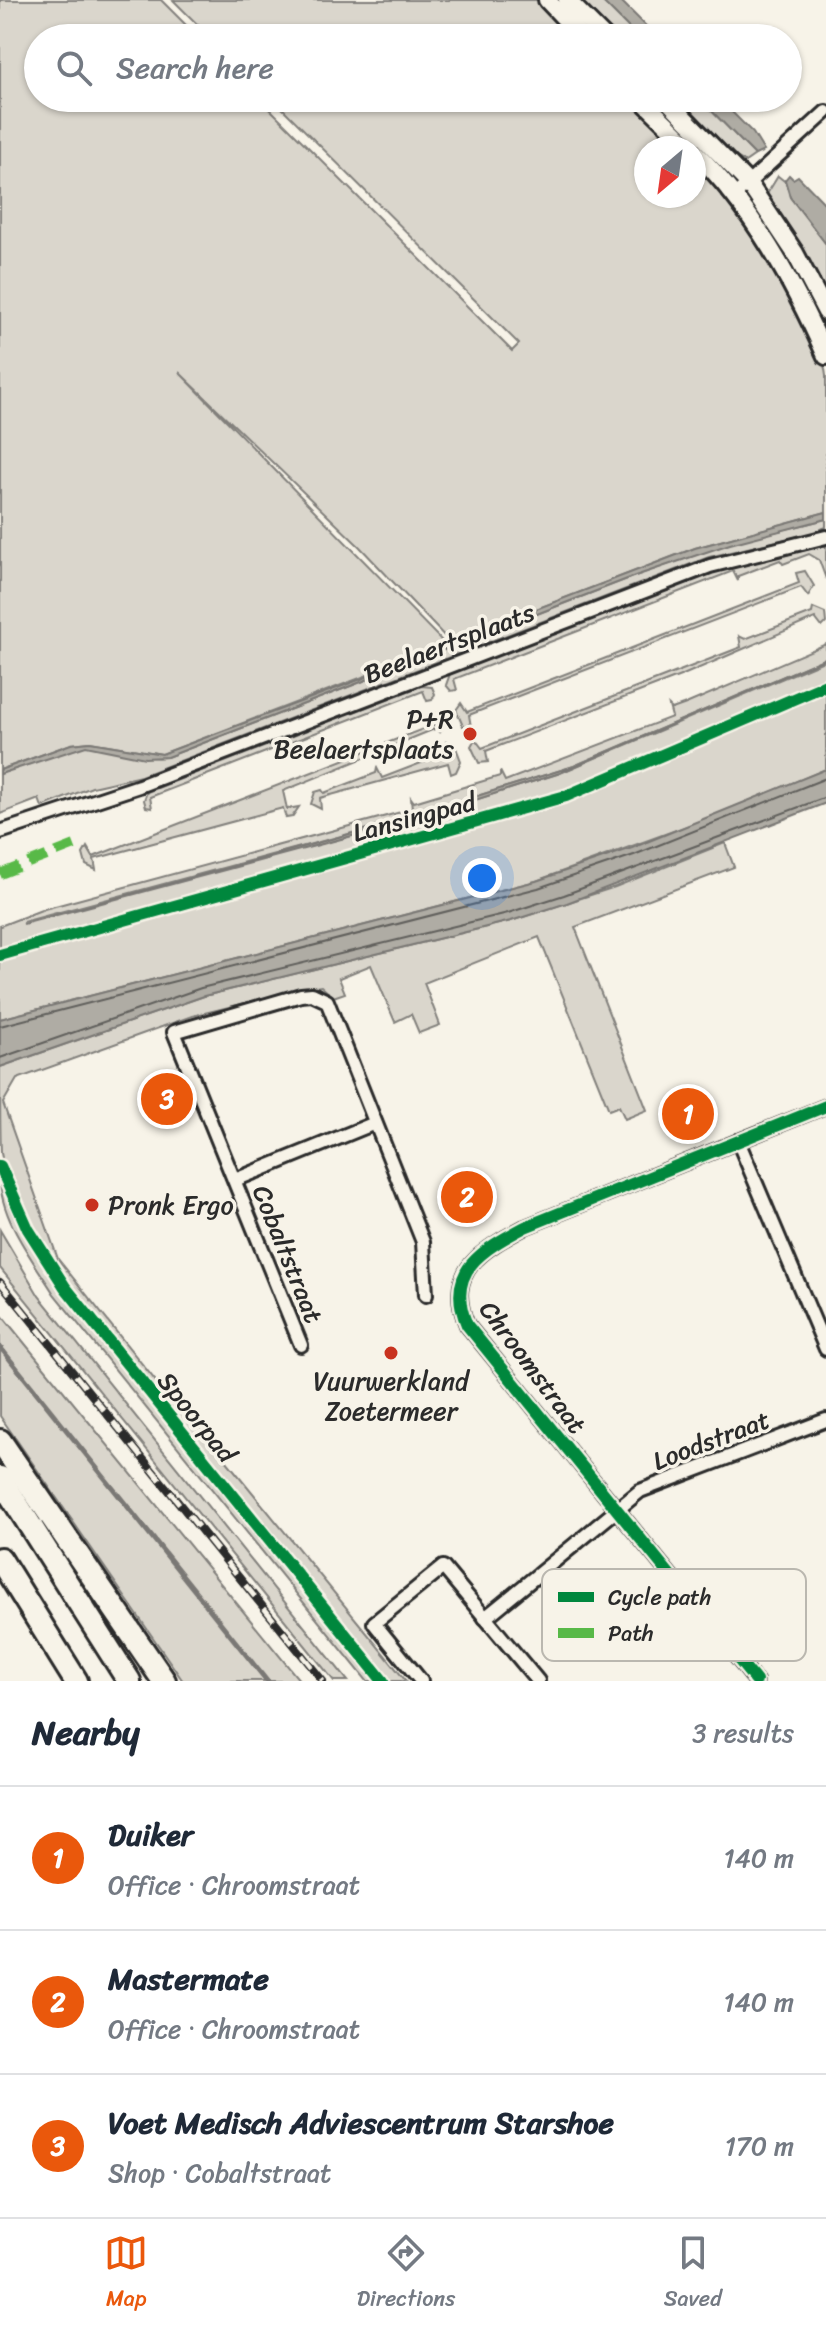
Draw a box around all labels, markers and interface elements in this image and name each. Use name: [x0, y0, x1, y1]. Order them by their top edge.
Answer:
search box: [24, 24, 802, 112]
text: Search here: [116, 41, 274, 95]
icon: search: [52, 46, 96, 90]
north arrow: [634, 136, 706, 208]
street label: Beelaertsplaats: [356, 589, 542, 697]
place label: P+R Beelaertsplaats: [273, 696, 454, 772]
marker: P+R Beelaertsplaats: [461, 725, 479, 743]
street label: Lansingpad: [347, 778, 483, 856]
your location: [462, 858, 502, 898]
pin: 3: [141, 1069, 193, 1129]
pin: 1: [662, 1084, 714, 1144]
pin: 2: [441, 1167, 493, 1227]
street label: Cobaltstraat: [239, 1178, 337, 1330]
place label: Pronk Ergo: [108, 1182, 234, 1228]
marker: Pronk Ergo: [83, 1196, 101, 1214]
street label: Chroomstraat: [467, 1290, 599, 1444]
marker: Vuurwerkland Zoetermeer: [382, 1344, 400, 1362]
place label: Vuurwerkland Zoetermeer: [313, 1358, 471, 1434]
street label: Spoorpad: [145, 1361, 250, 1475]
street label: Loodstraat: [645, 1397, 777, 1483]
legend: [542, 1569, 806, 1661]
text: Cycle path: [608, 1578, 711, 1617]
text: Path: [608, 1614, 654, 1653]
text: Nearby: [32, 1703, 140, 1763]
text: 3 results: [692, 1710, 794, 1756]
text: Duiker: [108, 1808, 193, 1862]
text: 1: [52, 1835, 64, 1881]
text: 140 m: [723, 1835, 794, 1881]
text: Office · Chroomstraat: [108, 1862, 360, 1908]
text: Mastermate: [108, 1952, 269, 2006]
text: 2: [50, 1979, 66, 2025]
text: 140 m: [723, 1979, 794, 2025]
text: Office · Chroomstraat: [108, 2006, 360, 2052]
text: Voet Medisch Adviescentrum Starshoe: [108, 2096, 614, 2150]
text: 3: [51, 2123, 65, 2169]
text: 170 m: [725, 2123, 794, 2169]
text: Shop · Cobaltstraat: [108, 2150, 331, 2196]
tab: Map: [104, 2231, 148, 2318]
tab: Directions: [357, 2231, 455, 2318]
tab: Saved: [664, 2231, 722, 2318]

